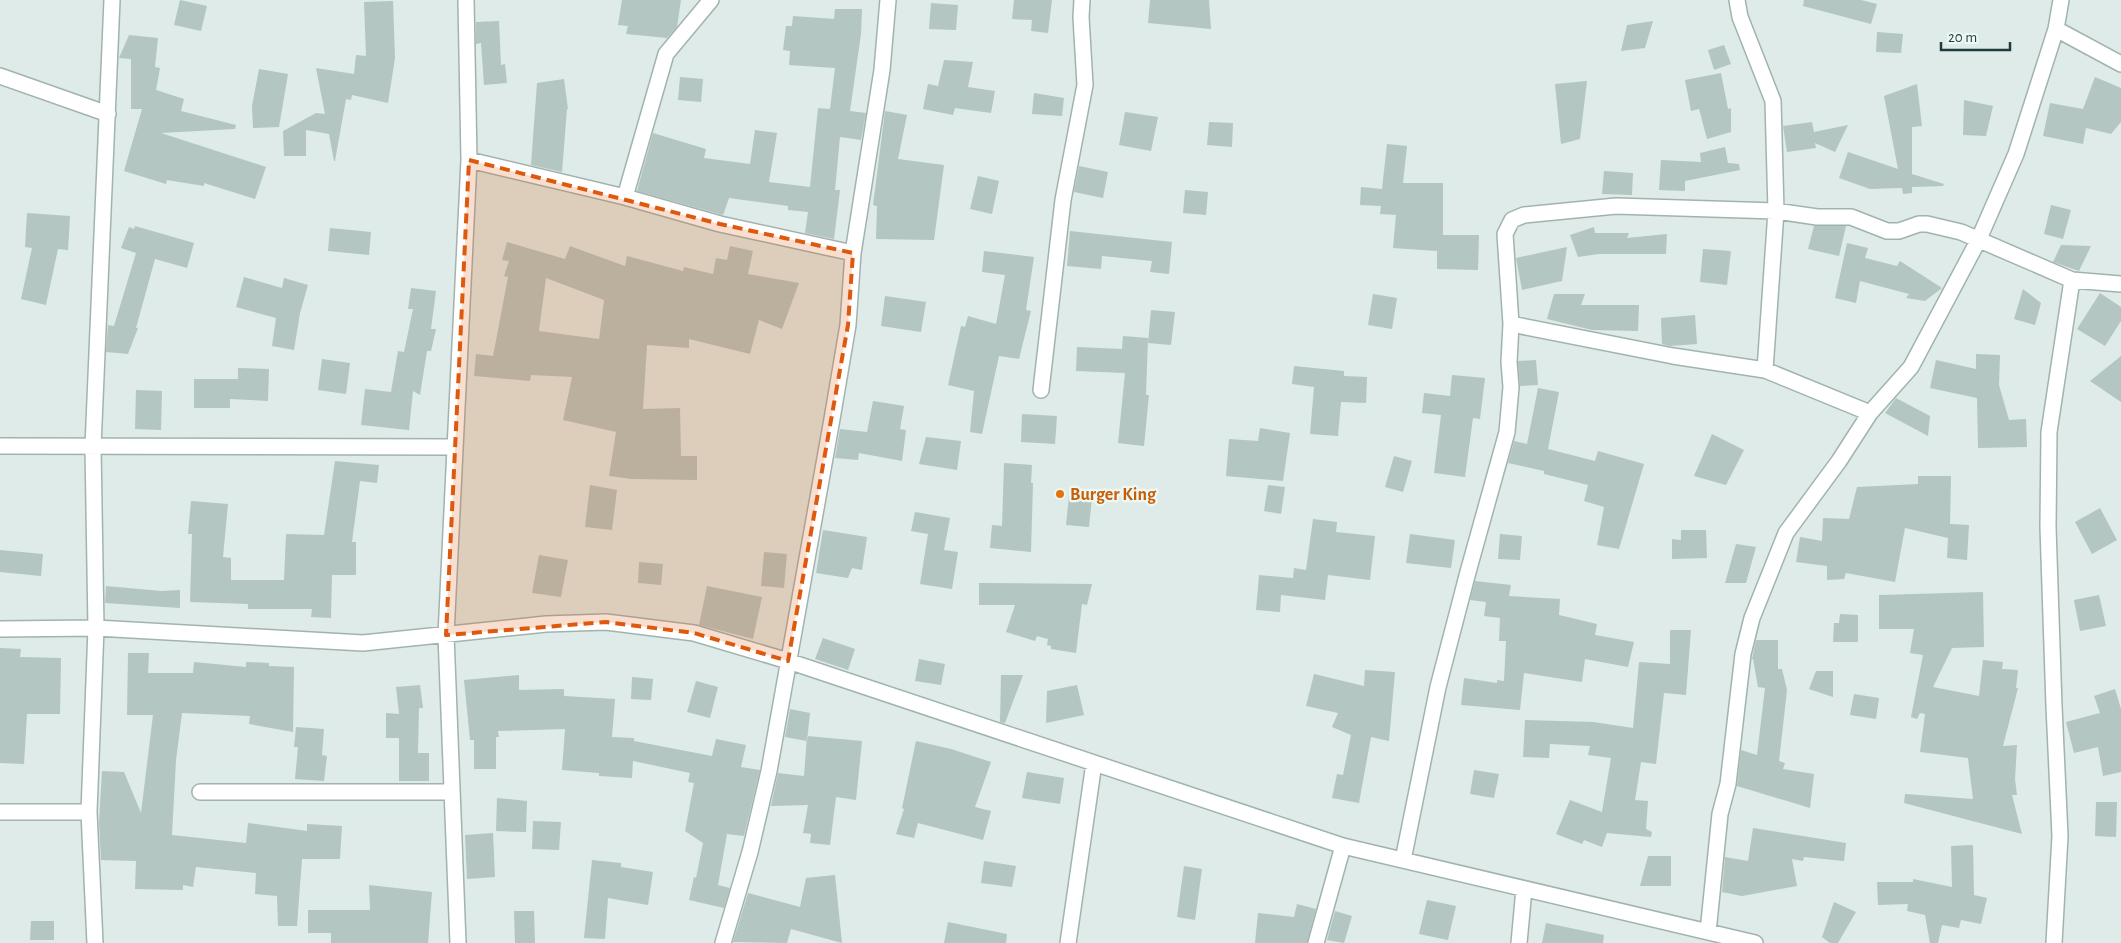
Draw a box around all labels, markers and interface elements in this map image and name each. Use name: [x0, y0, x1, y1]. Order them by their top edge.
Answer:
scale bar: [1941, 20, 2010, 52]
text: 20 m: [1948, 30, 1977, 45]
place label: Burger King: [1070, 486, 1157, 504]
marker: Burger King: [1054, 488, 1066, 500]

